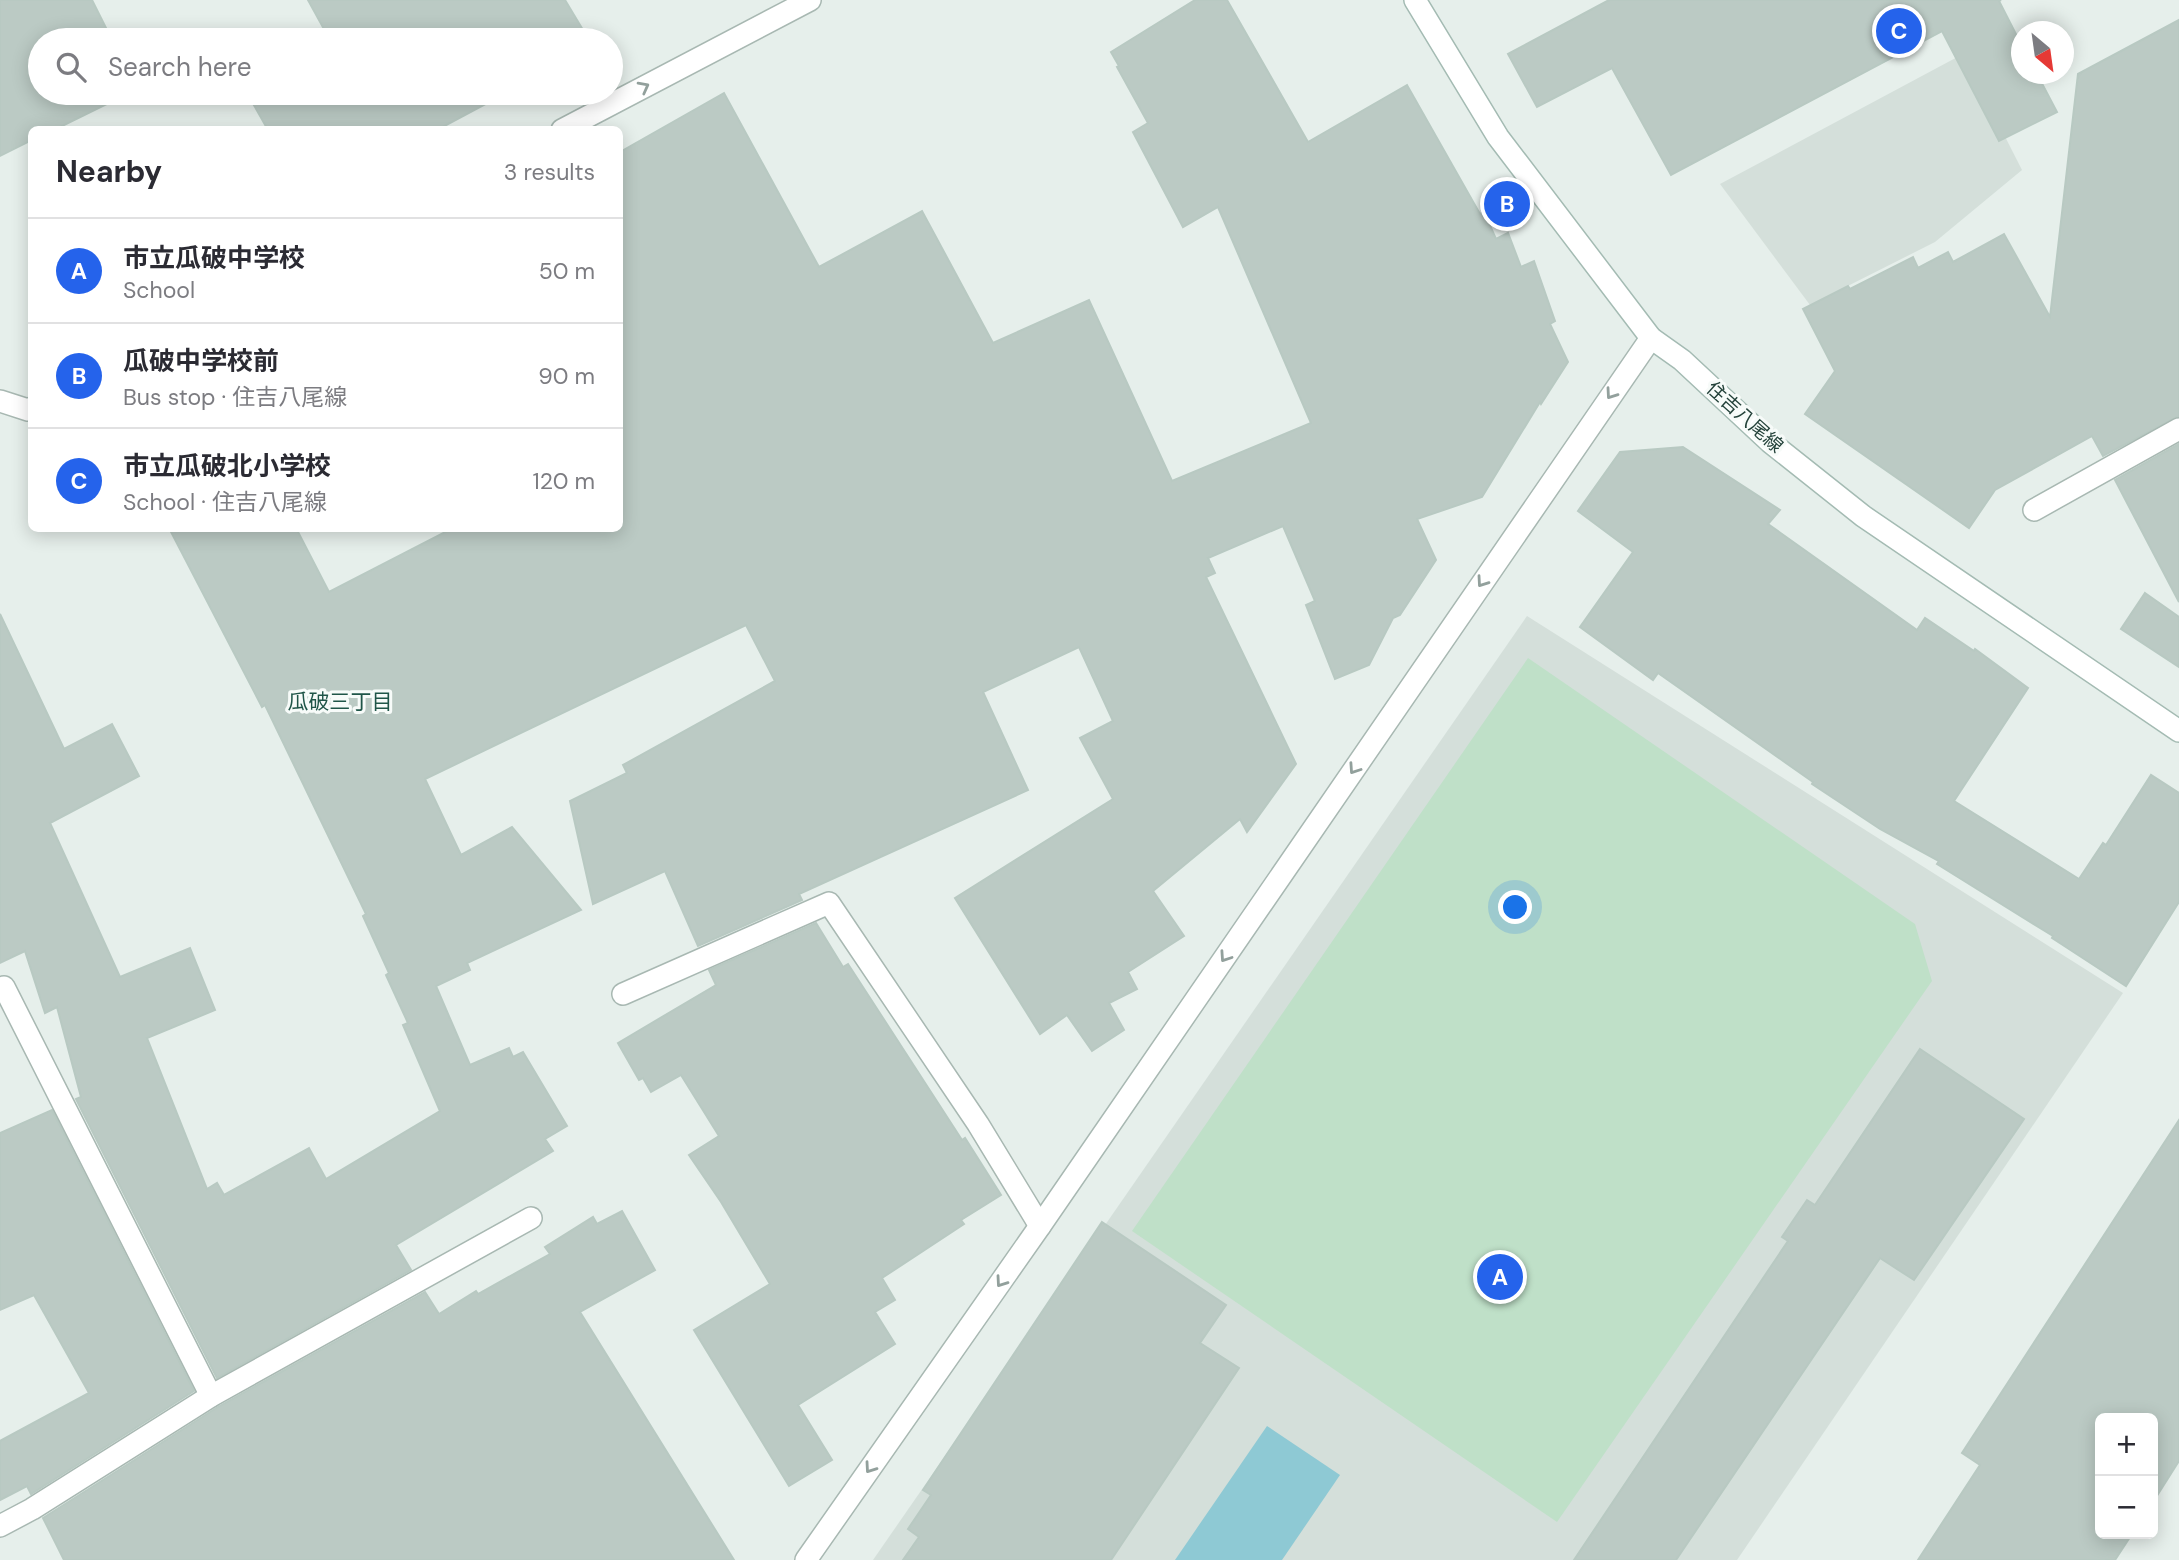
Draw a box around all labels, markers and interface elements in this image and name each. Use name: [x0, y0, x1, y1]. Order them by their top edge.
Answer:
pin: C: [1876, 5, 1922, 57]
north arrow: [2011, 21, 2074, 84]
search box: [28, 28, 623, 105]
icon: search: [52, 48, 90, 86]
text: Search here: [108, 50, 251, 84]
one-way arrow: [637, 81, 649, 95]
text: Nearby: [56, 152, 162, 191]
text: 3 results: [504, 157, 595, 187]
pin: B: [1484, 178, 1530, 230]
text: 市立瓜破中学校: [123, 241, 305, 275]
text: A: [71, 256, 87, 286]
text: 50 m: [539, 256, 595, 286]
text: School: [123, 275, 195, 305]
text: 瓜破中学校前: [123, 344, 279, 378]
text: B: [72, 361, 86, 391]
text: 90 m: [538, 361, 595, 391]
street label: 住吉八尾線: [1701, 376, 1789, 458]
text: Bus stop · 住吉八尾線: [123, 382, 347, 412]
one-way arrow: [1607, 386, 1619, 399]
text: 市立瓜破北小学校: [123, 449, 331, 483]
text: C: [71, 466, 87, 496]
text: 120 m: [532, 466, 595, 496]
text: School · 住吉八尾線: [123, 487, 327, 517]
one-way arrow: [1478, 574, 1490, 587]
district label: 瓜破三丁目: [288, 688, 393, 716]
one-way arrow: [1350, 761, 1362, 774]
your location: [1498, 890, 1532, 924]
one-way arrow: [1221, 949, 1233, 962]
pin: A: [1477, 1251, 1523, 1303]
one-way arrow: [997, 1274, 1009, 1287]
map controls: [2095, 1413, 2158, 1539]
button: +: [2095, 1413, 2158, 1476]
one-way arrow: [866, 1460, 879, 1473]
button: −: [2095, 1476, 2158, 1539]

